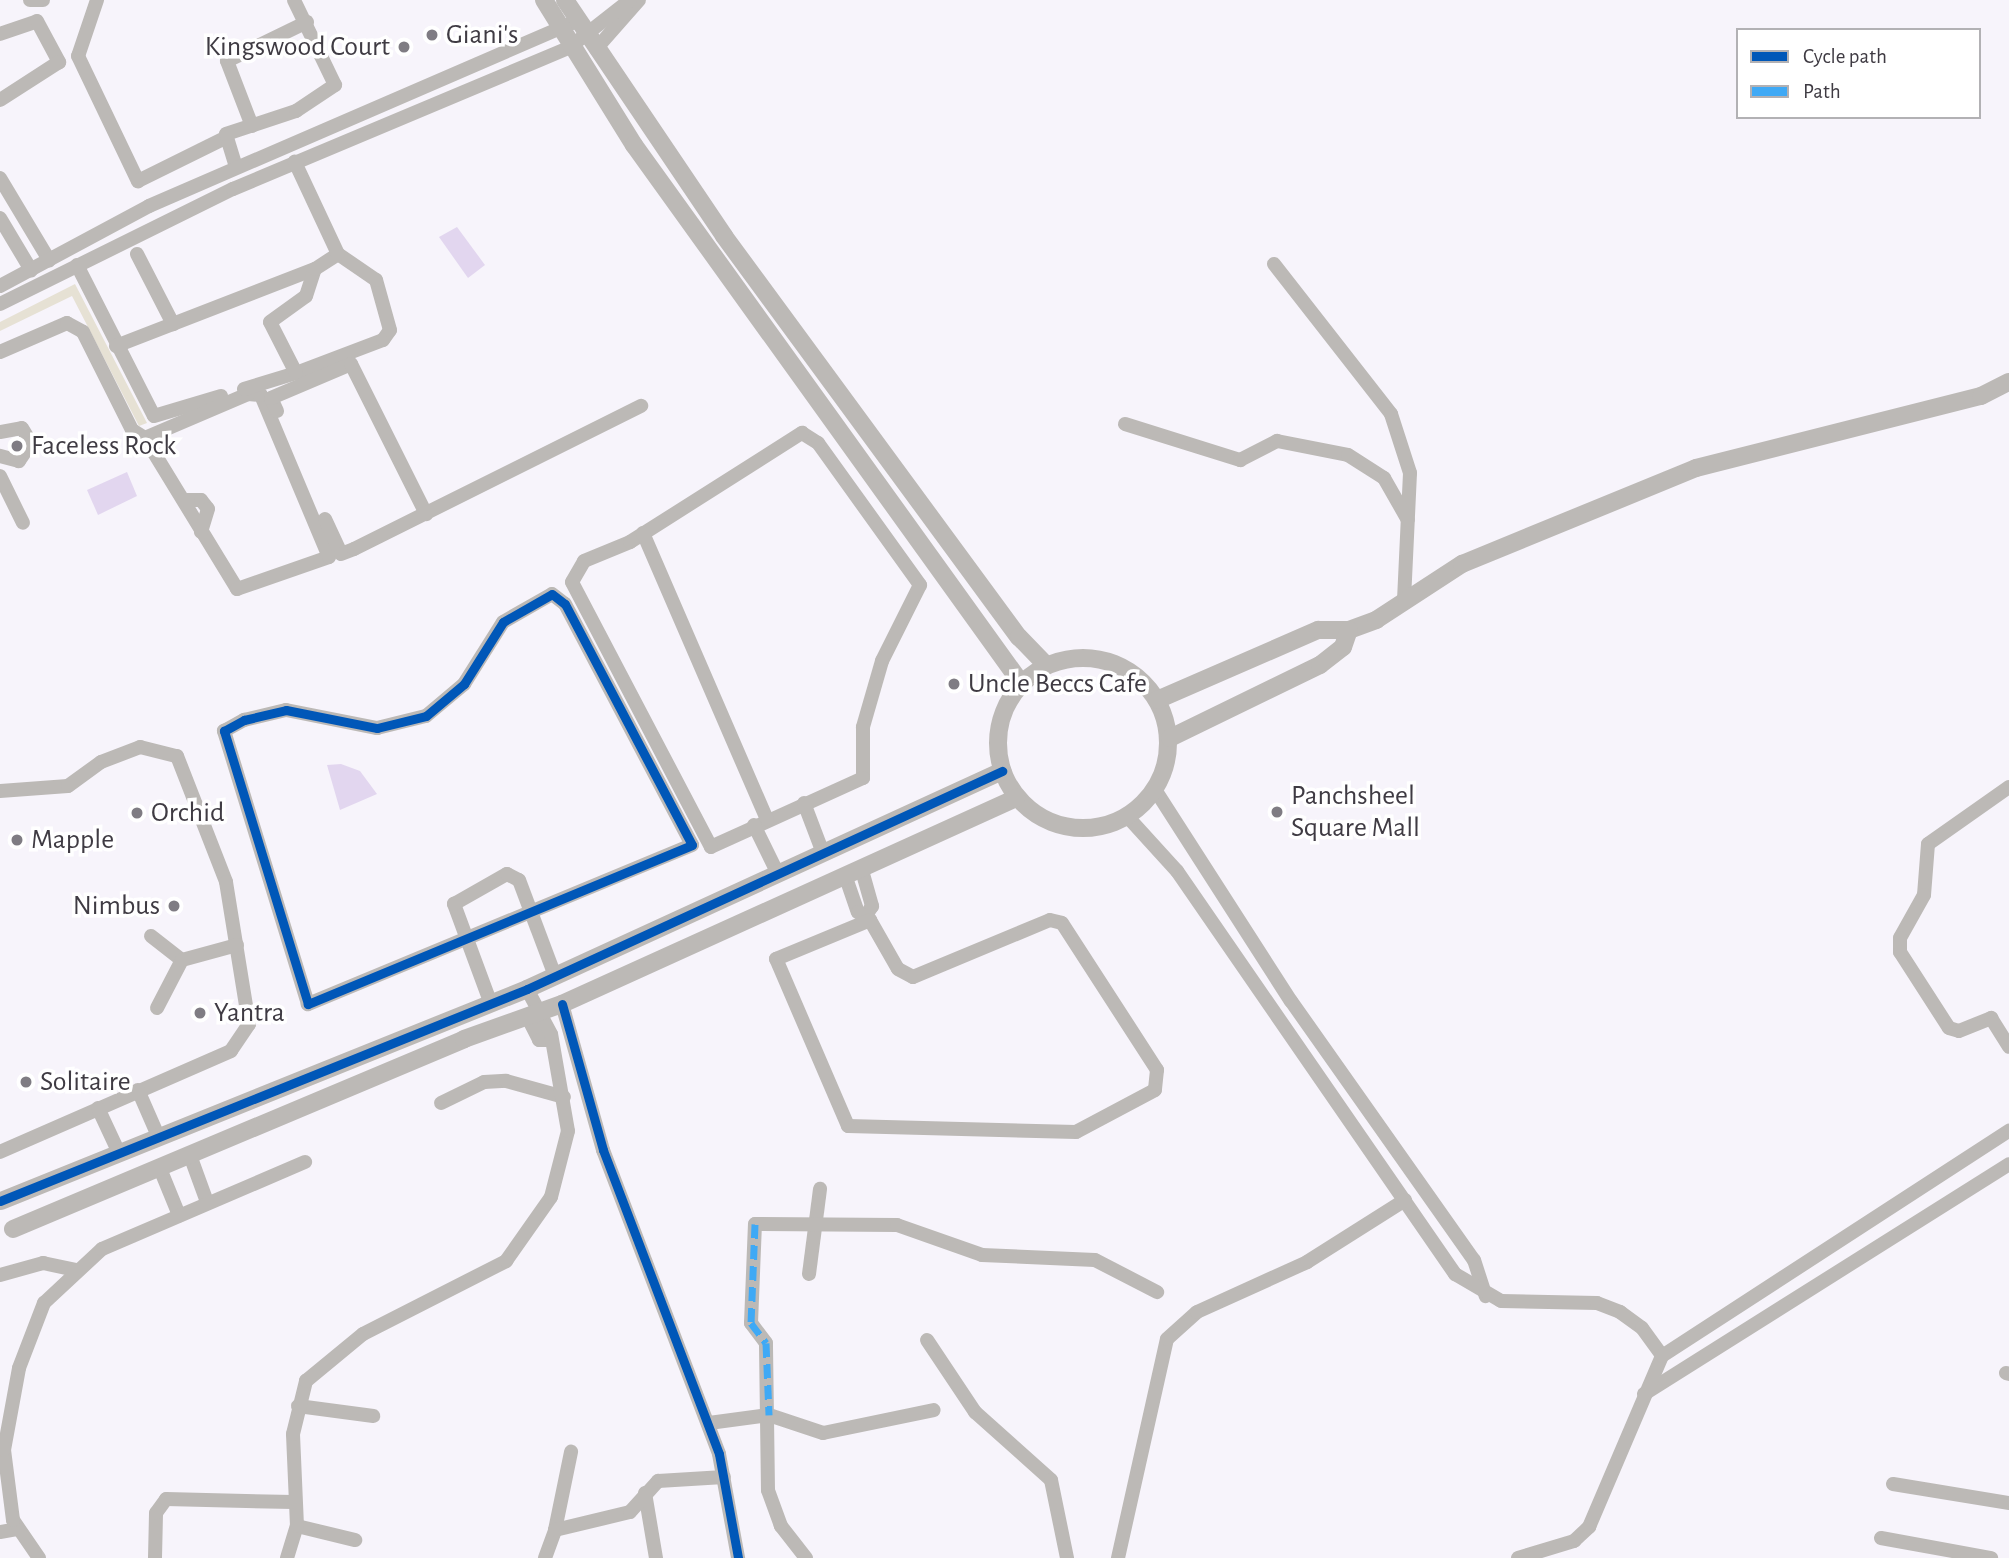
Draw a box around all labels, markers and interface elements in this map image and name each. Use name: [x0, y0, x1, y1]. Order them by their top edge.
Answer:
place label: Giani's: [446, 18, 518, 52]
marker: Giani's: [424, 27, 440, 43]
legend: [1736, 28, 1981, 119]
place label: Kingswood Court: [205, 30, 390, 64]
marker: Kingswood Court: [396, 39, 412, 55]
text: Cycle path: [1803, 46, 1887, 67]
text: Path: [1803, 81, 1841, 102]
place label: Faceless Rock: [31, 429, 176, 463]
marker: Faceless Rock: [9, 438, 25, 454]
place label: Uncle Beccs Cafe: [968, 667, 1147, 701]
marker: Uncle Beccs Cafe: [946, 676, 962, 692]
place label: Panchsheel Square Mall: [1291, 779, 1420, 845]
place label: Orchid: [151, 796, 224, 830]
marker: Panchsheel Square Mall: [1269, 804, 1285, 820]
marker: Orchid: [129, 805, 145, 821]
place label: Mapple: [31, 823, 114, 857]
marker: Mapple: [9, 832, 25, 848]
place label: Nimbus: [73, 889, 160, 923]
marker: Nimbus: [166, 898, 182, 914]
place label: Yantra: [214, 996, 285, 1030]
marker: Yantra: [192, 1005, 208, 1021]
place label: Solitaire: [40, 1065, 131, 1099]
marker: Solitaire: [18, 1074, 34, 1090]

